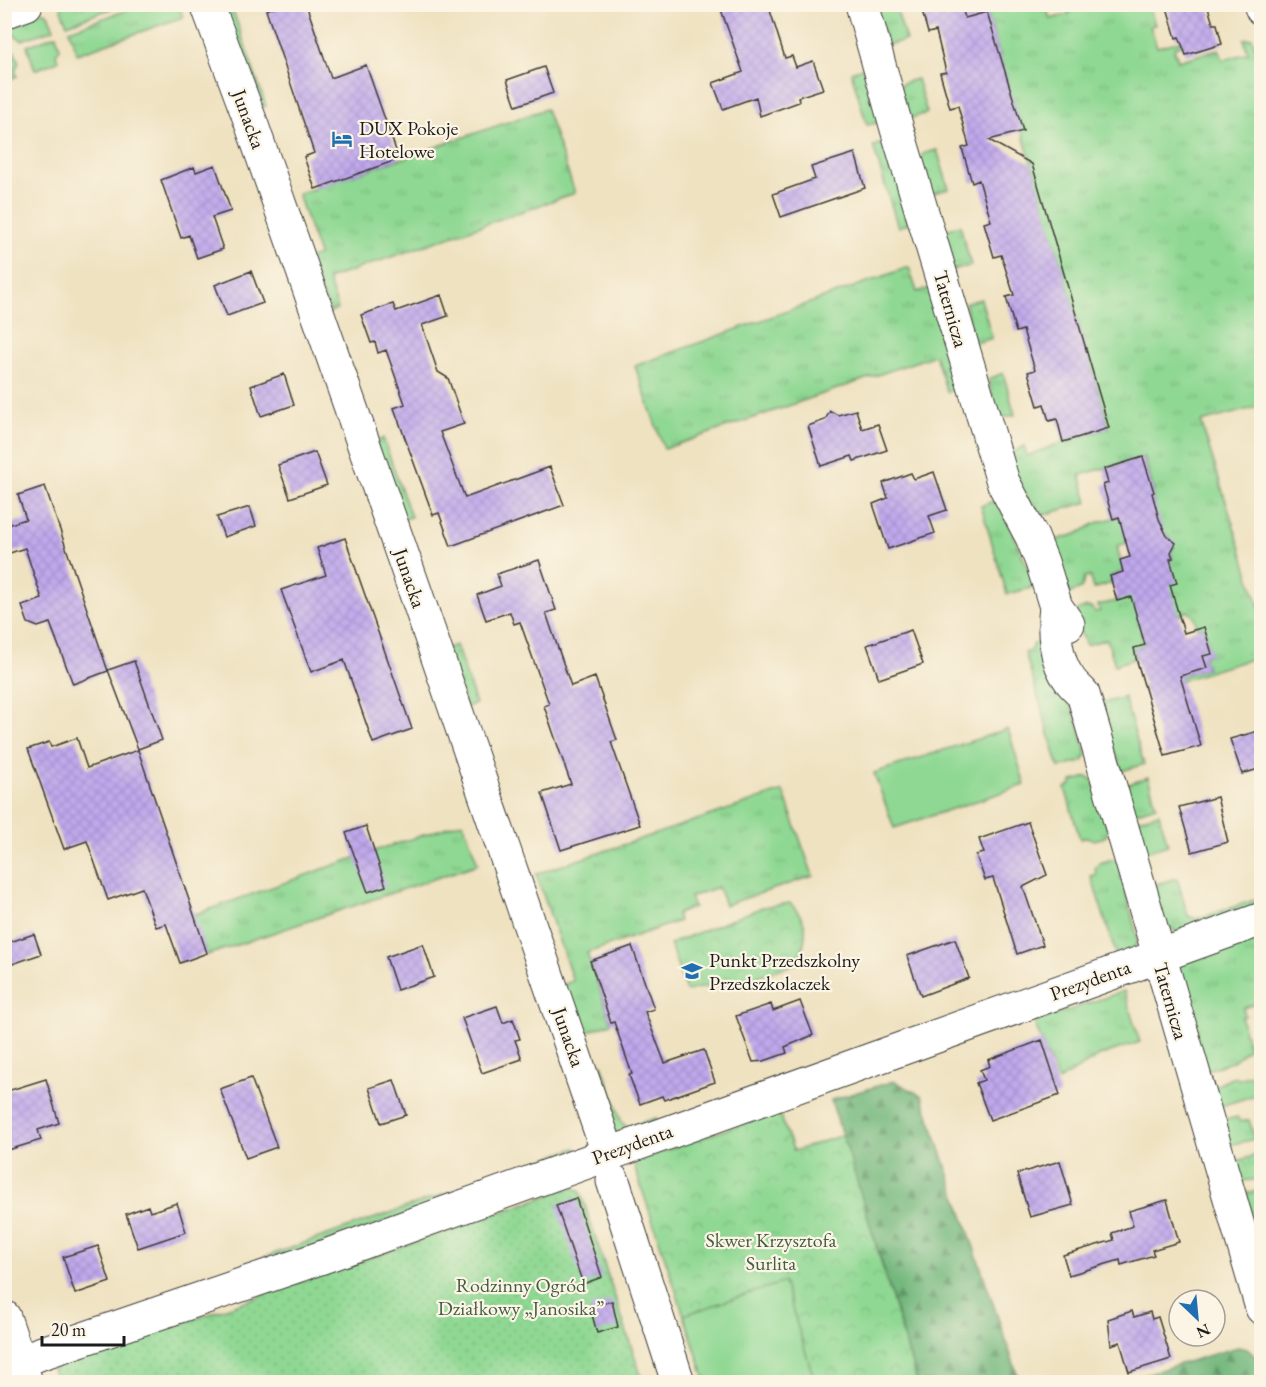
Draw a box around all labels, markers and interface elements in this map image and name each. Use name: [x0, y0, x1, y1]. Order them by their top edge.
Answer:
street label: Junacka: [226, 84, 272, 152]
place label: DUX Pokoje Hotelowe: [359, 115, 458, 164]
hotel icon: DUX Pokoje Hotelowe: [330, 127, 354, 151]
street label: Taternicza: [928, 268, 974, 350]
street label: Junacka: [387, 543, 432, 611]
place label: Punkt Przedszkolny Przedszkolaczek: [709, 947, 860, 996]
street label: Prezydenta: [1046, 953, 1134, 1007]
school or university icon: Punkt Przedszkolny Przedszkolaczek: [680, 959, 704, 983]
street label: Taternicza: [1148, 960, 1194, 1042]
street label: Junacka: [546, 1002, 591, 1070]
street label: Prezydenta: [588, 1117, 676, 1171]
park label: Skwer Krzysztofa Surlita: [706, 1227, 837, 1276]
park label: Rodzinny Ogród Działkowy „Janosika”: [438, 1272, 604, 1321]
north arrow: [1167, 1288, 1227, 1348]
scale bar: [42, 1309, 124, 1347]
text: 20 m: [51, 1318, 86, 1341]
text: N: [1193, 1319, 1214, 1343]

